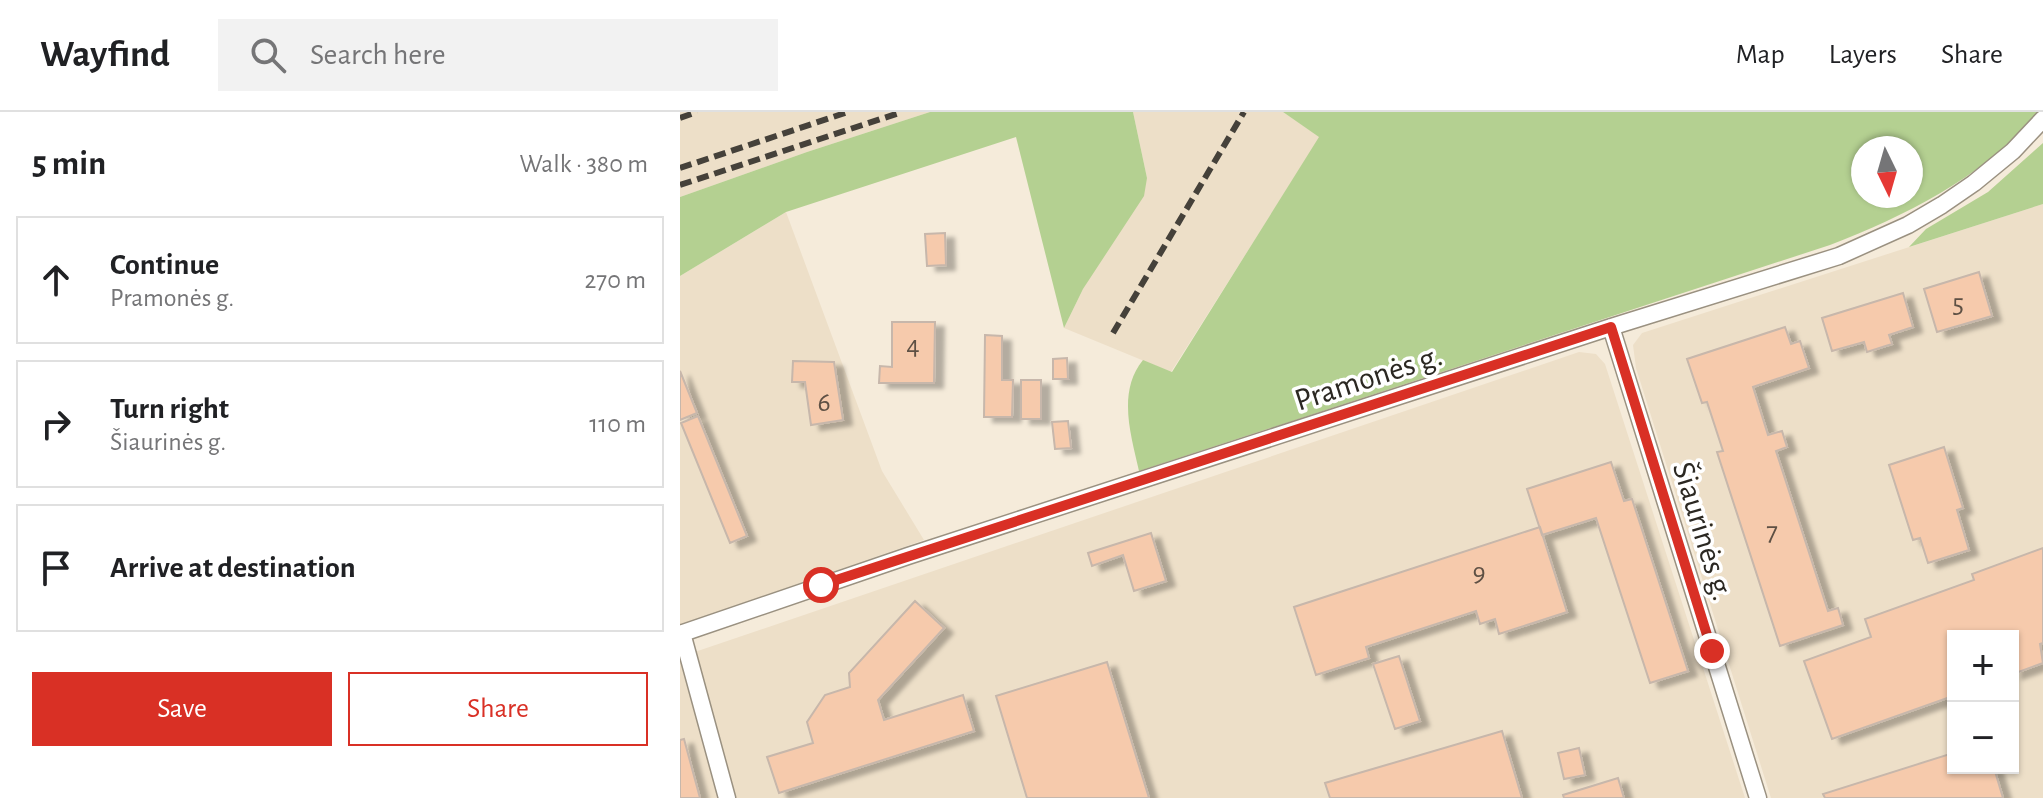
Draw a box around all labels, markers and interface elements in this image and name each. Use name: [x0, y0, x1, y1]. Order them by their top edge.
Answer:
search box: [218, 19, 778, 91]
icon: search: [246, 33, 290, 77]
text: Wayfind: [40, 36, 170, 74]
text: Search here: [310, 40, 446, 70]
text: Map: [1736, 41, 1785, 69]
text: Layers: [1829, 41, 1897, 69]
text: Share: [1941, 41, 2003, 69]
north arrow: [1851, 136, 1923, 208]
text: 5 min: [32, 147, 106, 181]
text: Walk · 380 m: [520, 151, 648, 177]
text: Continue: [110, 250, 219, 280]
icon: ahead: [34, 258, 78, 302]
text: 270 m: [585, 267, 646, 293]
text: Pramonės g.: [110, 285, 234, 311]
house number: 5: [1952, 290, 1964, 318]
house number: 4: [906, 332, 920, 360]
street label: Pramonės g.: [1291, 339, 1446, 417]
house number: 6: [817, 389, 831, 417]
text: Turn right: [110, 394, 229, 424]
icon: right: [34, 402, 78, 446]
text: 110 m: [589, 411, 646, 437]
text: Šiaurinės g.: [110, 429, 226, 455]
street label: Šiaurinės g.: [1667, 458, 1741, 604]
house number: 7: [1766, 518, 1778, 546]
icon: arrive: [34, 546, 78, 590]
text: Arrive at destination: [110, 553, 356, 583]
house number: 9: [1472, 559, 1486, 587]
route start: [803, 567, 839, 603]
map controls: [1947, 630, 2019, 774]
button: +: [1947, 630, 2019, 702]
route end: [1694, 633, 1730, 669]
button: Save: [32, 672, 332, 746]
button: Share: [348, 672, 648, 746]
button: −: [1947, 702, 2019, 774]

